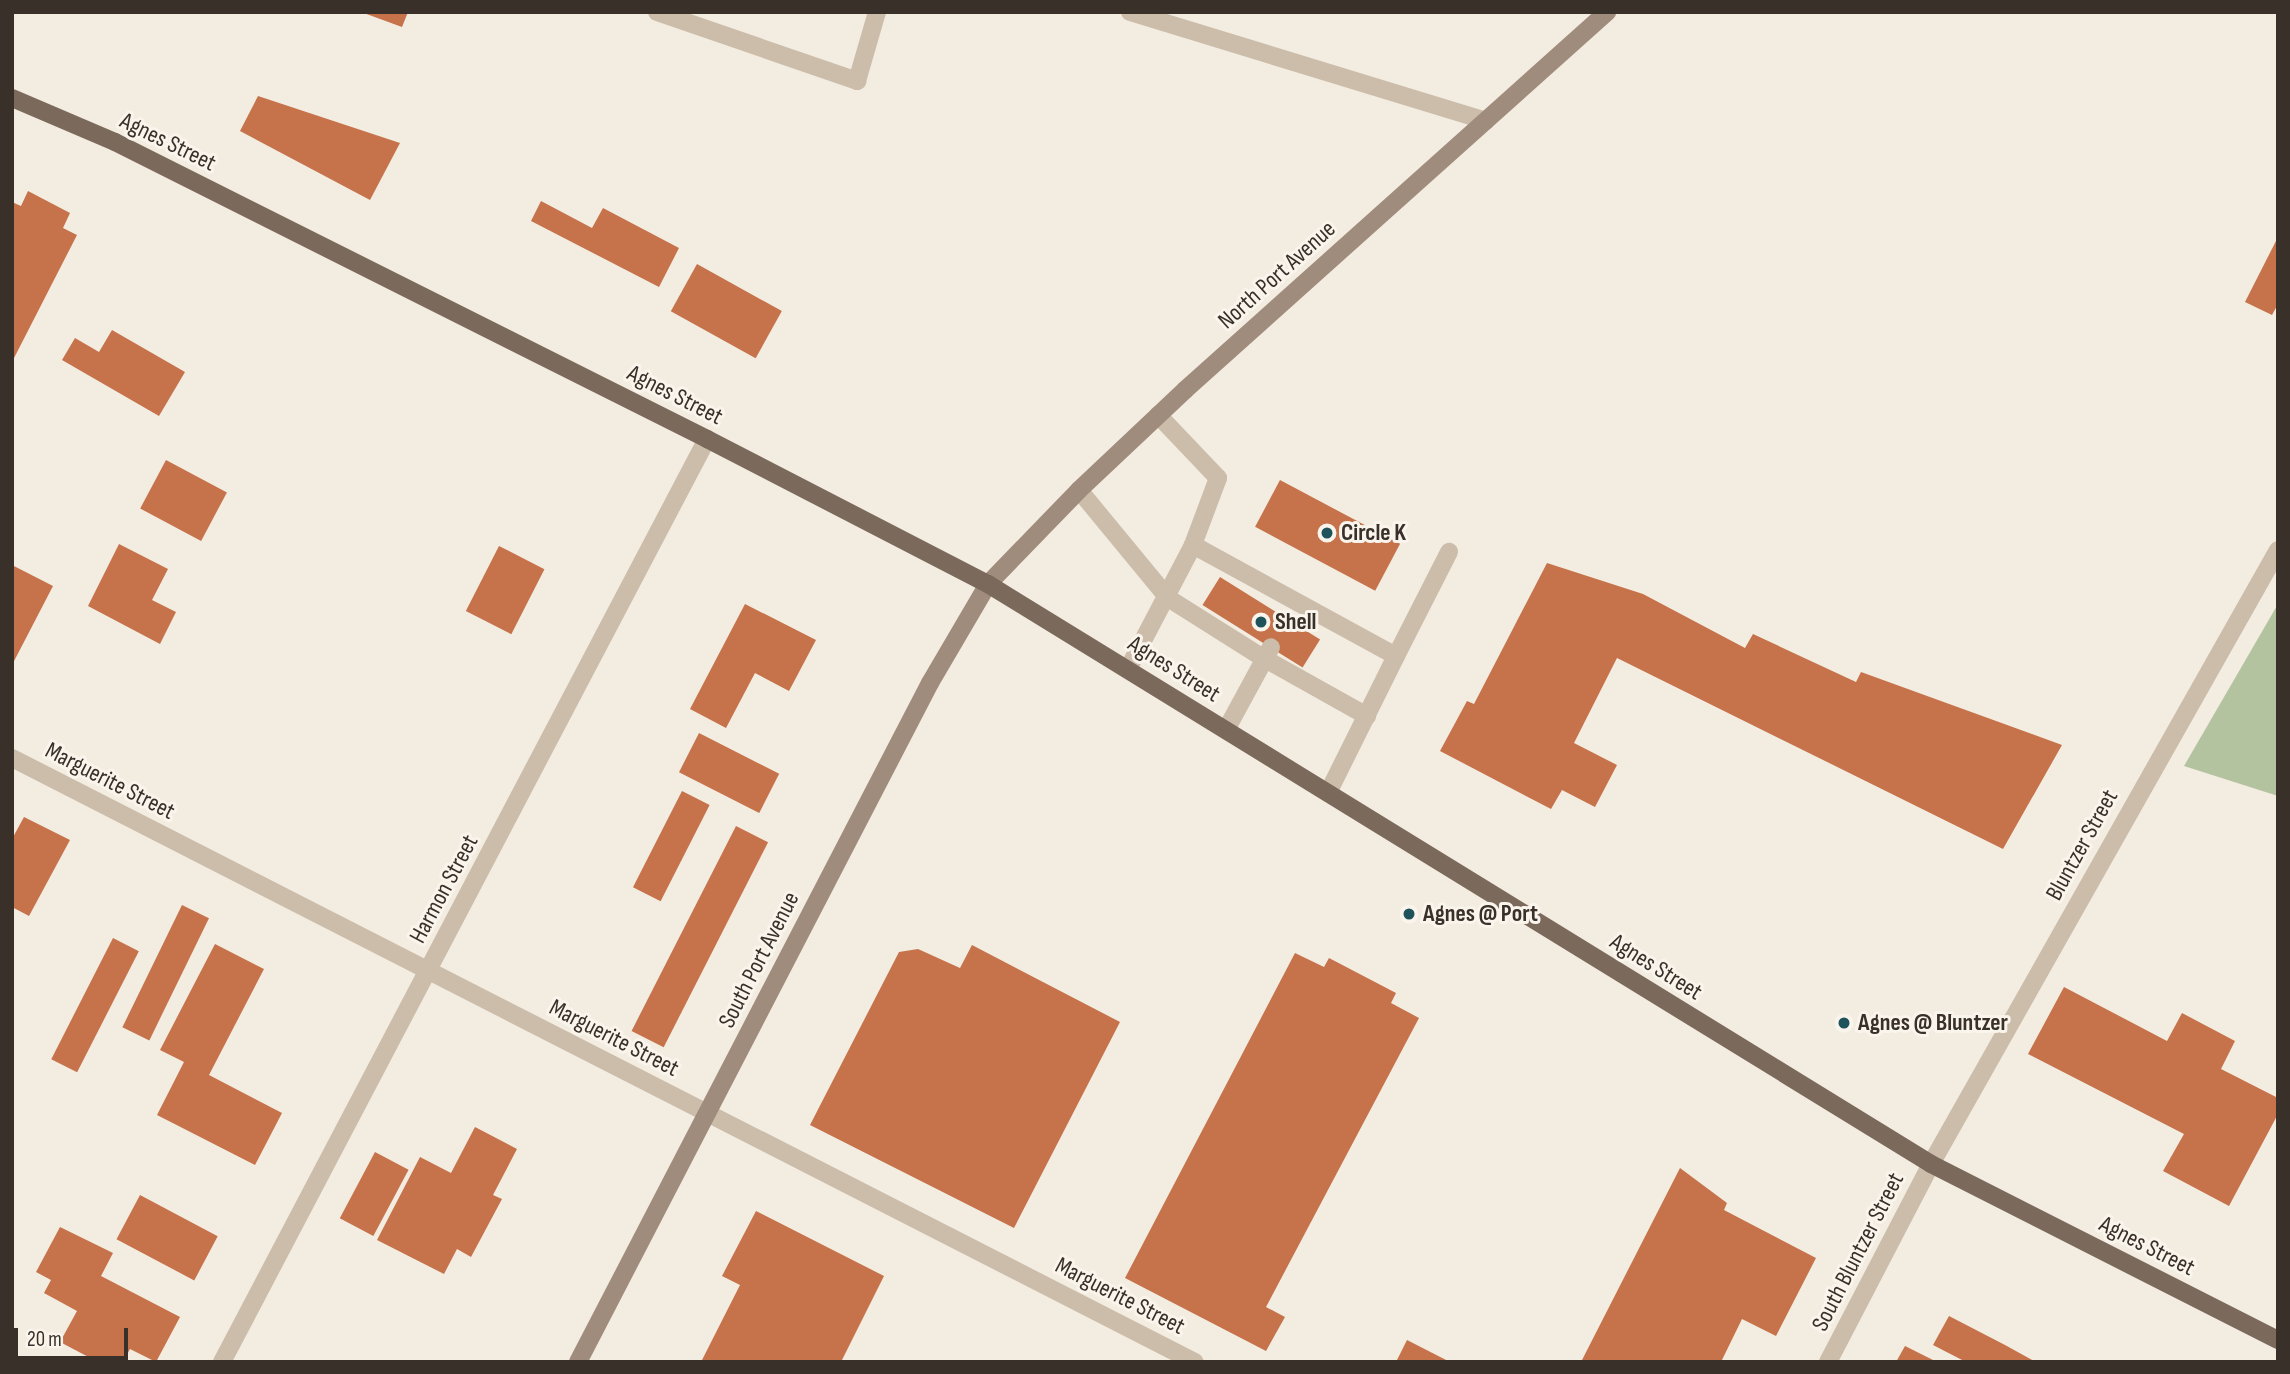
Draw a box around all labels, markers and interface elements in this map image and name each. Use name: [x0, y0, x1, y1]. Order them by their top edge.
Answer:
street label: Agnes Street: [115, 106, 221, 178]
street label: North Port Avenue: [1212, 215, 1342, 335]
street label: Agnes Street: [622, 359, 728, 431]
place label: Circle K: [1341, 519, 1406, 547]
marker: Circle K: [1319, 525, 1335, 541]
place label: Shell: [1275, 608, 1316, 636]
marker: Shell: [1253, 614, 1269, 630]
street label: Agnes Street: [1123, 629, 1225, 709]
street label: Marguerite Street: [40, 736, 180, 826]
street label: Bluntzer Street: [2040, 785, 2124, 905]
street label: Harmon Street: [403, 830, 485, 948]
street label: South Port Avenue: [712, 887, 806, 1033]
place label: Agnes @ Port: [1423, 900, 1538, 928]
marker: Agnes @ Port: [1401, 906, 1417, 922]
street label: Agnes Street: [1605, 927, 1707, 1007]
street label: Marguerite Street: [544, 993, 684, 1083]
place label: Agnes @ Bluntzer: [1858, 1009, 2008, 1037]
marker: Agnes @ Bluntzer: [1836, 1015, 1852, 1031]
street label: South Bluntzer Street: [1806, 1168, 1910, 1336]
street label: Agnes Street: [2094, 1210, 2200, 1282]
street label: Marguerite Street: [1050, 1251, 1190, 1341]
scale bar: [18, 1314, 131, 1358]
text: 20 m: [27, 1327, 62, 1352]

